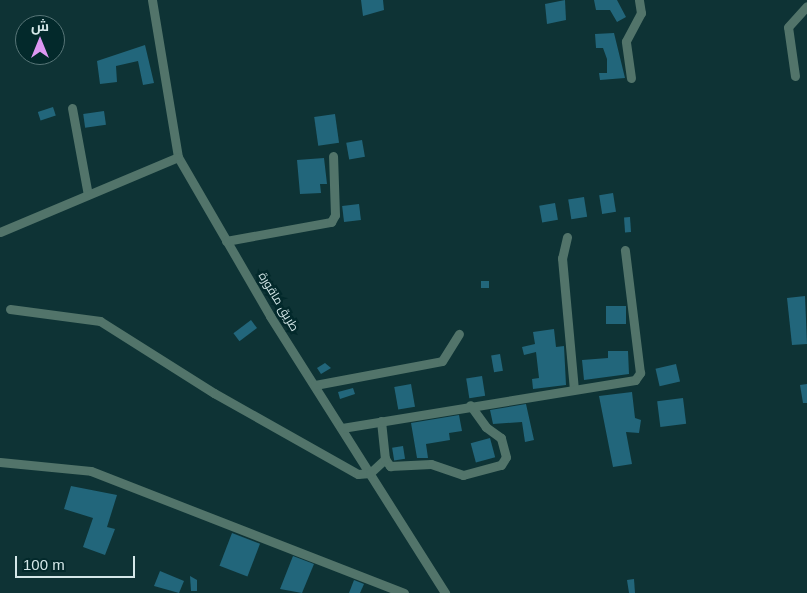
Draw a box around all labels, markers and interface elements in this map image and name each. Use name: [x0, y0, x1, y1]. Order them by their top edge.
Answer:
north arrow: [15, 15, 65, 65]
text: ش: [31, 18, 49, 34]
street label: طريق ماقورة: [255, 270, 301, 334]
scale bar: [18, 546, 138, 578]
text: 100 m: [23, 556, 65, 573]

